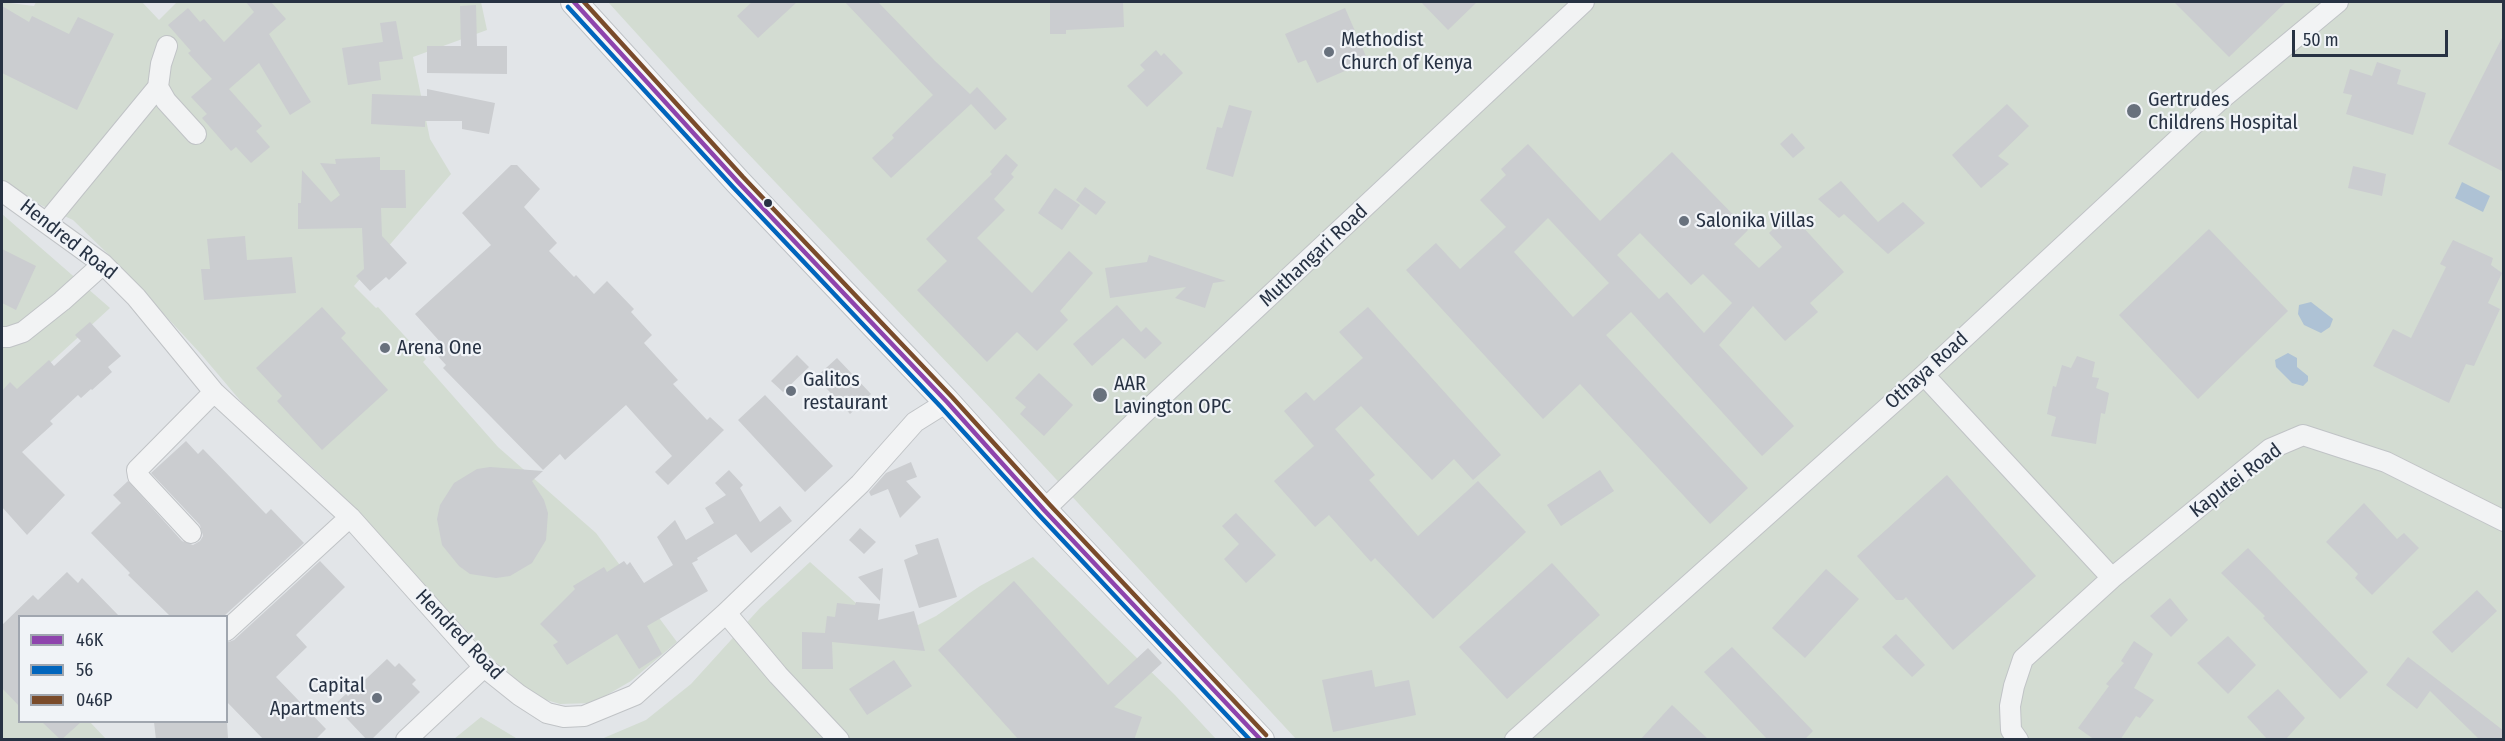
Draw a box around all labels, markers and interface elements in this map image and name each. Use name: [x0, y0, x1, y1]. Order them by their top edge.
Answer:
scale bar: [2295, 18, 2451, 56]
place label: Methodist Church of Kenya: [1341, 28, 1473, 75]
text: 50 m: [2303, 29, 2339, 51]
marker: Methodist Church of Kenya: [1322, 45, 1336, 59]
place label: Gertrudes Childrens Hospital: [2148, 88, 2298, 135]
marker: Gertrudes Childrens Hospital: [2125, 102, 2143, 120]
street label: Hendred Road: [15, 195, 121, 285]
unlabelled marker: [762, 197, 774, 209]
street label: Muthangari Road: [1255, 200, 1373, 312]
place label: Salonika Villas: [1696, 209, 1814, 233]
marker: Salonika Villas: [1677, 214, 1691, 228]
street label: Othaya Road: [1880, 327, 1974, 415]
place label: Arena One: [397, 336, 482, 360]
marker: Arena One: [378, 341, 392, 355]
place label: Galitos restaurant: [803, 368, 888, 415]
place label: AAR Lavington OPC: [1114, 372, 1231, 419]
marker: Galitos restaurant: [784, 384, 798, 398]
marker: AAR Lavington OPC: [1091, 386, 1109, 404]
street label: Kaputei Road: [2185, 439, 2287, 523]
street label: Hendred Road: [410, 585, 508, 685]
legend: [18, 615, 228, 723]
text: 46K: [76, 629, 103, 651]
text: 56: [76, 659, 93, 681]
place label: Capital Apartments: [270, 674, 365, 721]
text: 046P: [76, 689, 112, 711]
marker: Capital Apartments: [370, 691, 384, 705]

